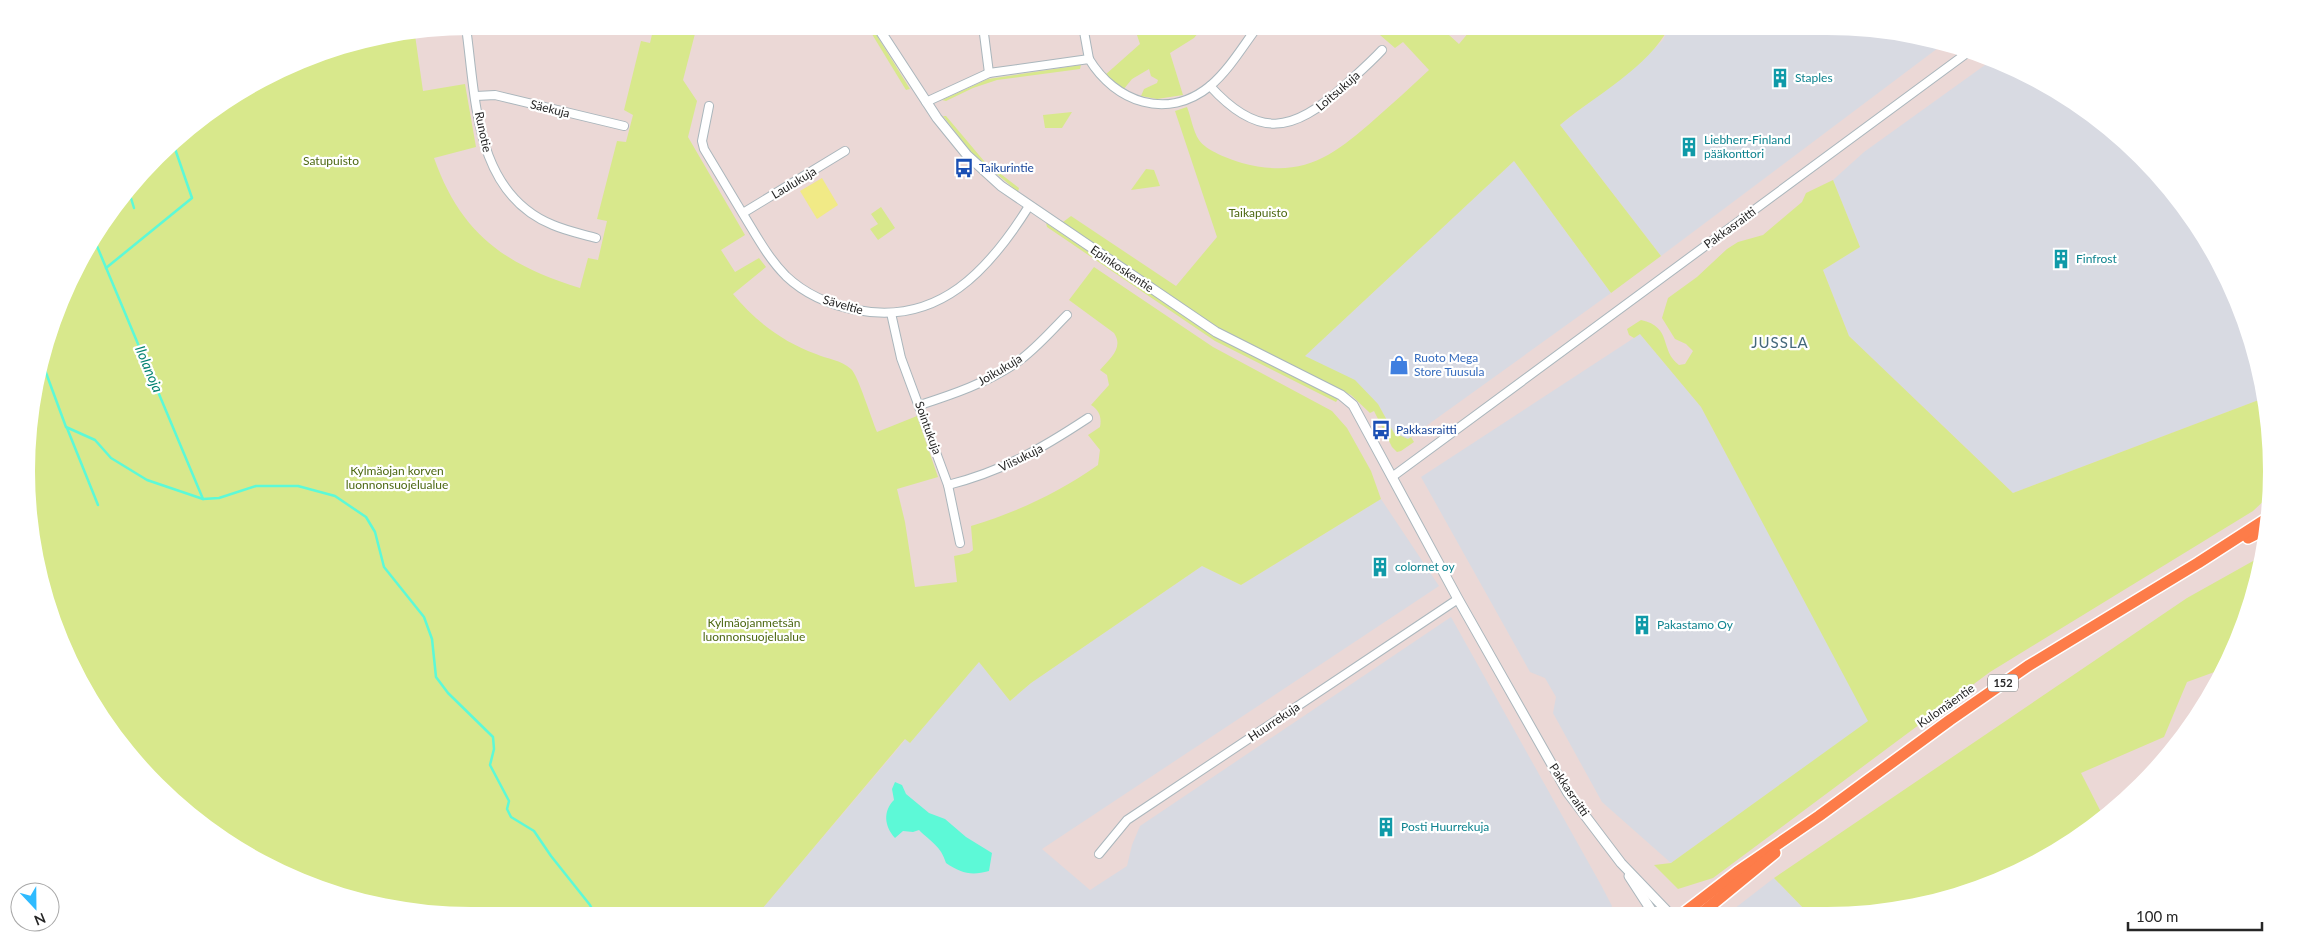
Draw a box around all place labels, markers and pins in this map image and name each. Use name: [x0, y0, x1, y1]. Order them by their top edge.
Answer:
building icon: Staples: [1769, 67, 1791, 89]
place label: Staples: [1795, 70, 1833, 85]
place label: Liebherr-Finland pääkonttori: [1704, 132, 1791, 161]
building icon: Liebherr-Finland pääkonttori: [1678, 136, 1700, 158]
bus stop icon: Taikurintie: [953, 157, 975, 179]
place label: Taikurintie: [979, 160, 1034, 175]
building icon: Finfrost: [2050, 248, 2072, 270]
place label: Finfrost: [2076, 251, 2118, 266]
place label: Ruoto Mega Store Tuusula: [1414, 350, 1484, 379]
shop icon: Ruoto Mega Store Tuusula: [1388, 354, 1410, 376]
bus stop icon: Pakkasraitti: [1370, 419, 1392, 441]
place label: Pakkasraitti: [1396, 422, 1457, 437]
building icon: colornet oy: [1369, 556, 1391, 578]
place label: colornet oy: [1395, 559, 1455, 574]
building icon: Pakastamo Oy: [1631, 614, 1653, 636]
place label: Pakastamo Oy: [1657, 617, 1734, 632]
building icon: Posti Huurrekuja: [1375, 816, 1397, 838]
place label: Posti Huurrekuja: [1401, 819, 1489, 834]

